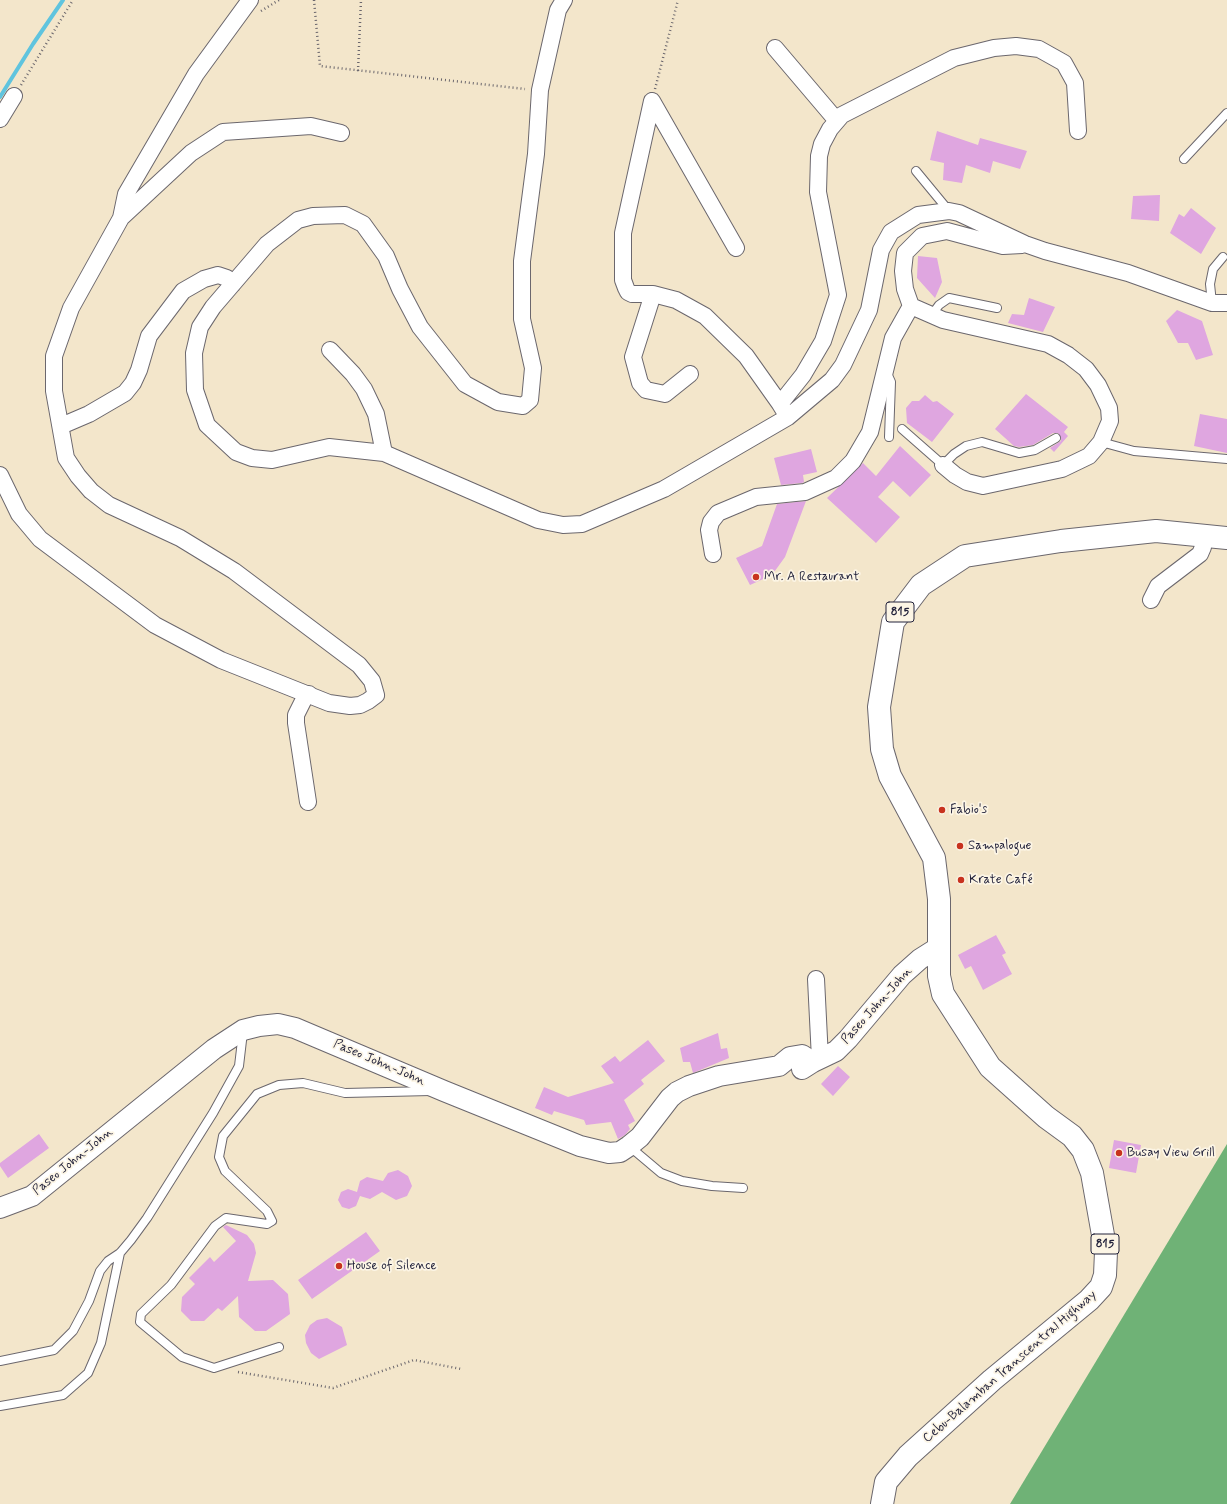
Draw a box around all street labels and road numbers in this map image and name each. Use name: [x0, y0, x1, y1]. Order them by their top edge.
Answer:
road number: 815: [886, 602, 914, 622]
street label: Paseo John-John: [838, 964, 916, 1048]
street label: Paseo John-John: [331, 1037, 427, 1089]
street label: Paseo John-John: [30, 1125, 116, 1199]
road number: 815: [1091, 1234, 1119, 1254]
street label: Cebu-Balamban Transcentral Highway: [920, 1287, 1100, 1447]

